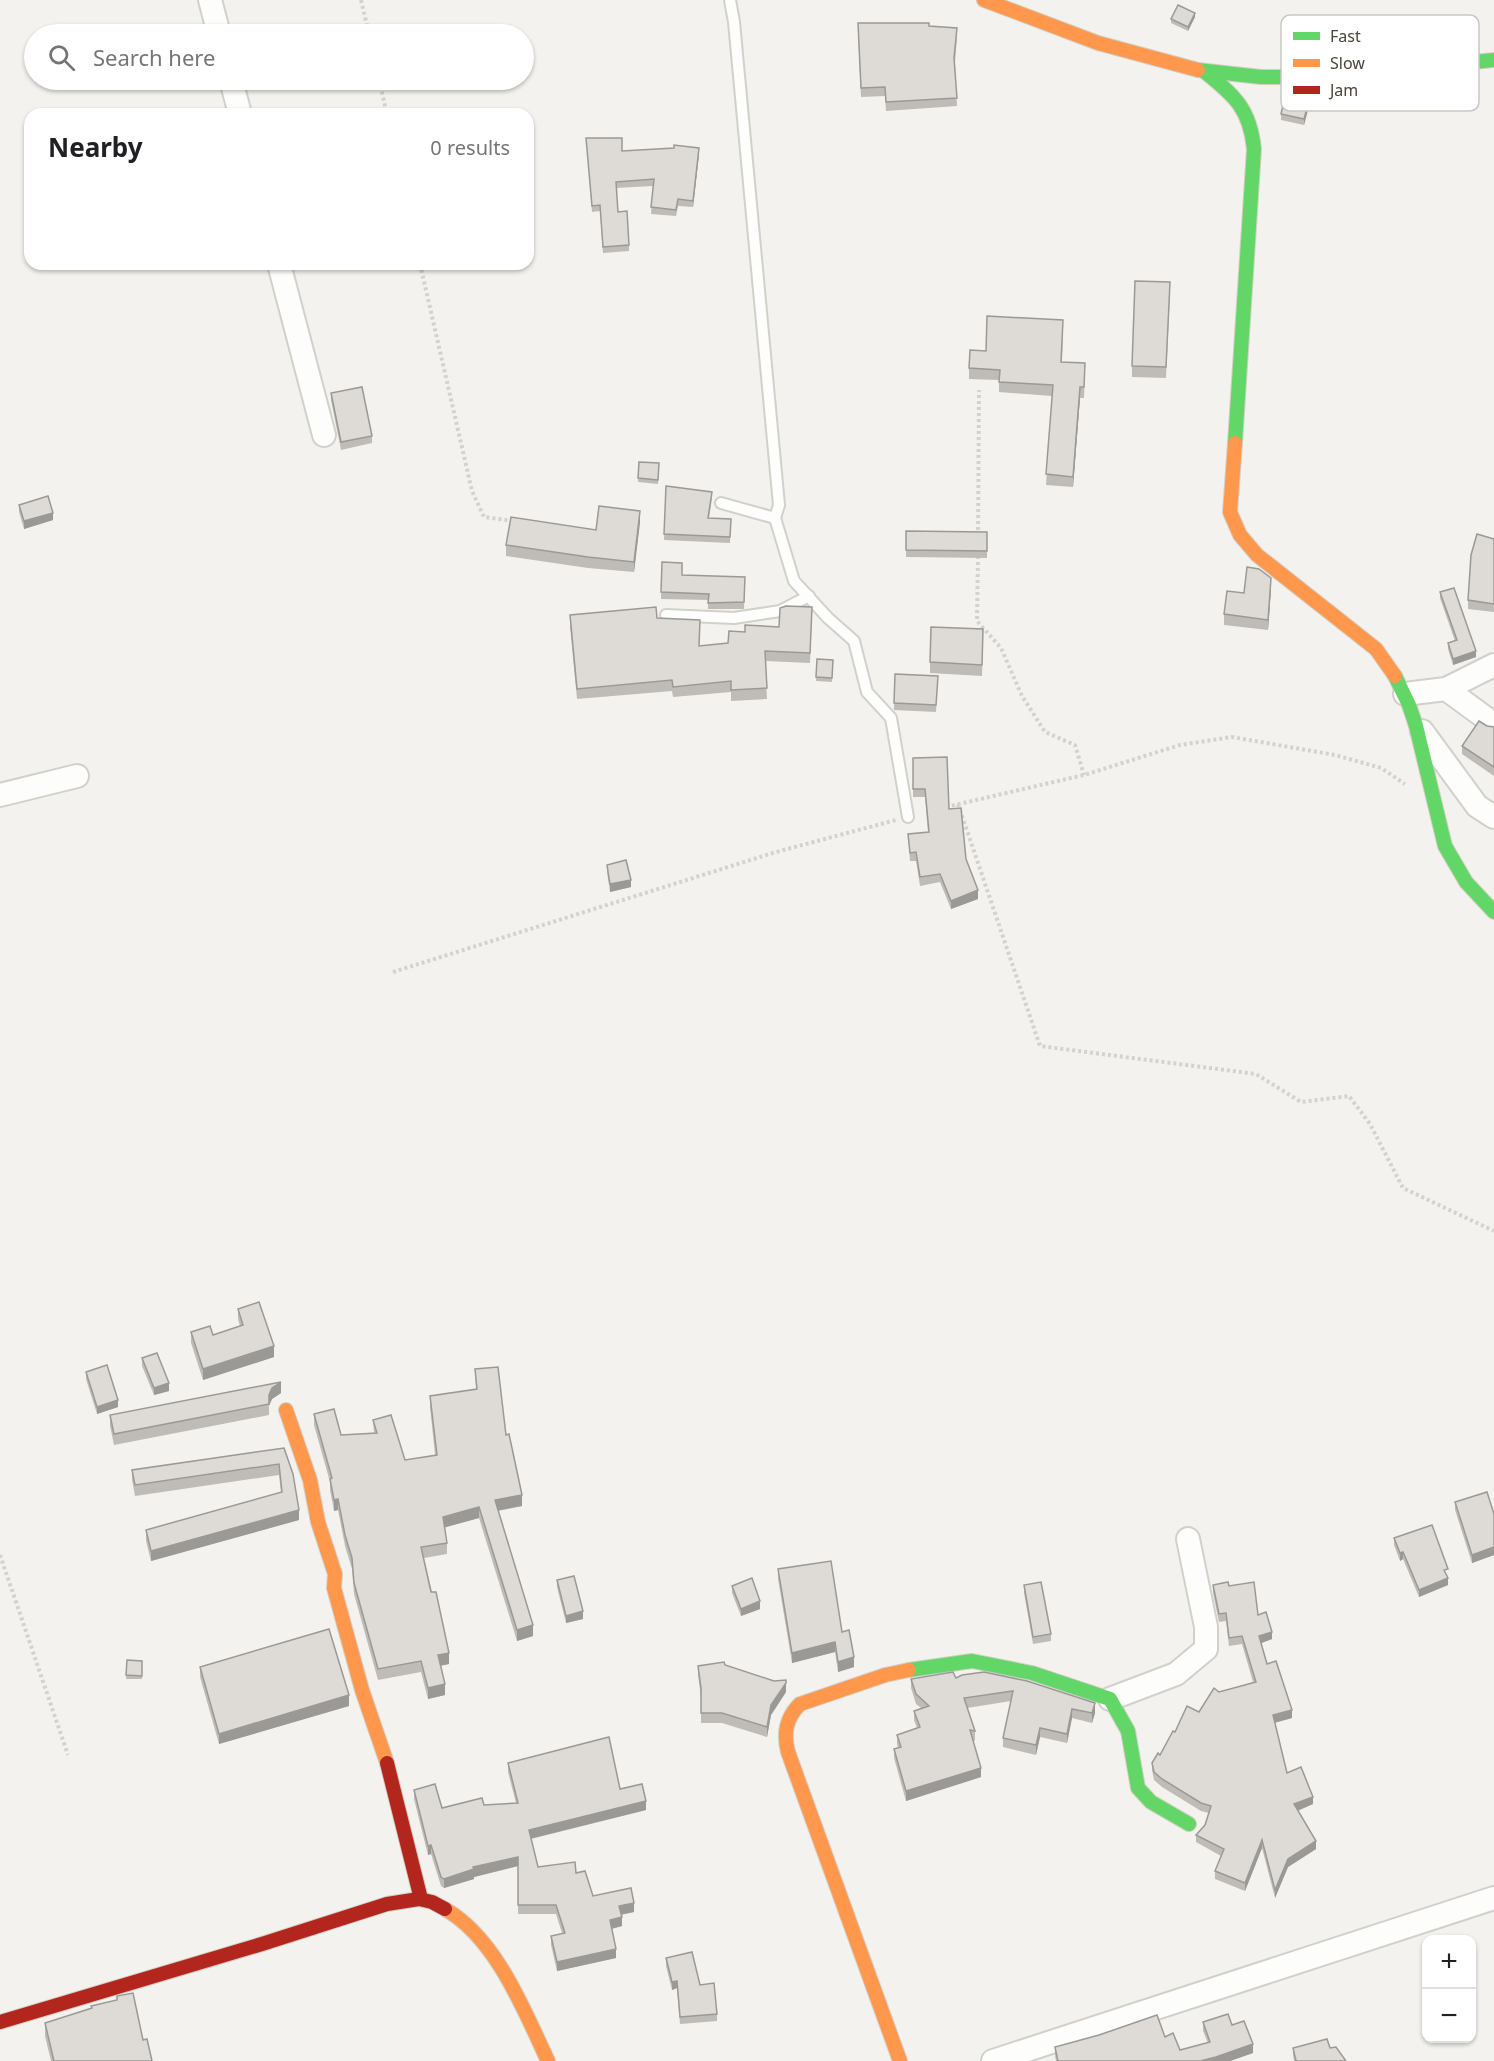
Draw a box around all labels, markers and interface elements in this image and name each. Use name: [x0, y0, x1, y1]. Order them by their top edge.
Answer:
legend: [1281, 15, 1479, 111]
search box: [24, 24, 534, 90]
text: Fast: [1330, 25, 1361, 47]
icon: search: [45, 41, 78, 74]
text: Search here: [93, 42, 215, 72]
text: Slow: [1330, 52, 1365, 74]
text: Jam: [1328, 79, 1358, 101]
text: Nearby: [48, 129, 143, 165]
text: 0 results: [430, 134, 510, 161]
map controls: [1422, 1935, 1476, 2043]
button: +: [1422, 1935, 1476, 1989]
button: −: [1422, 1989, 1476, 2043]

